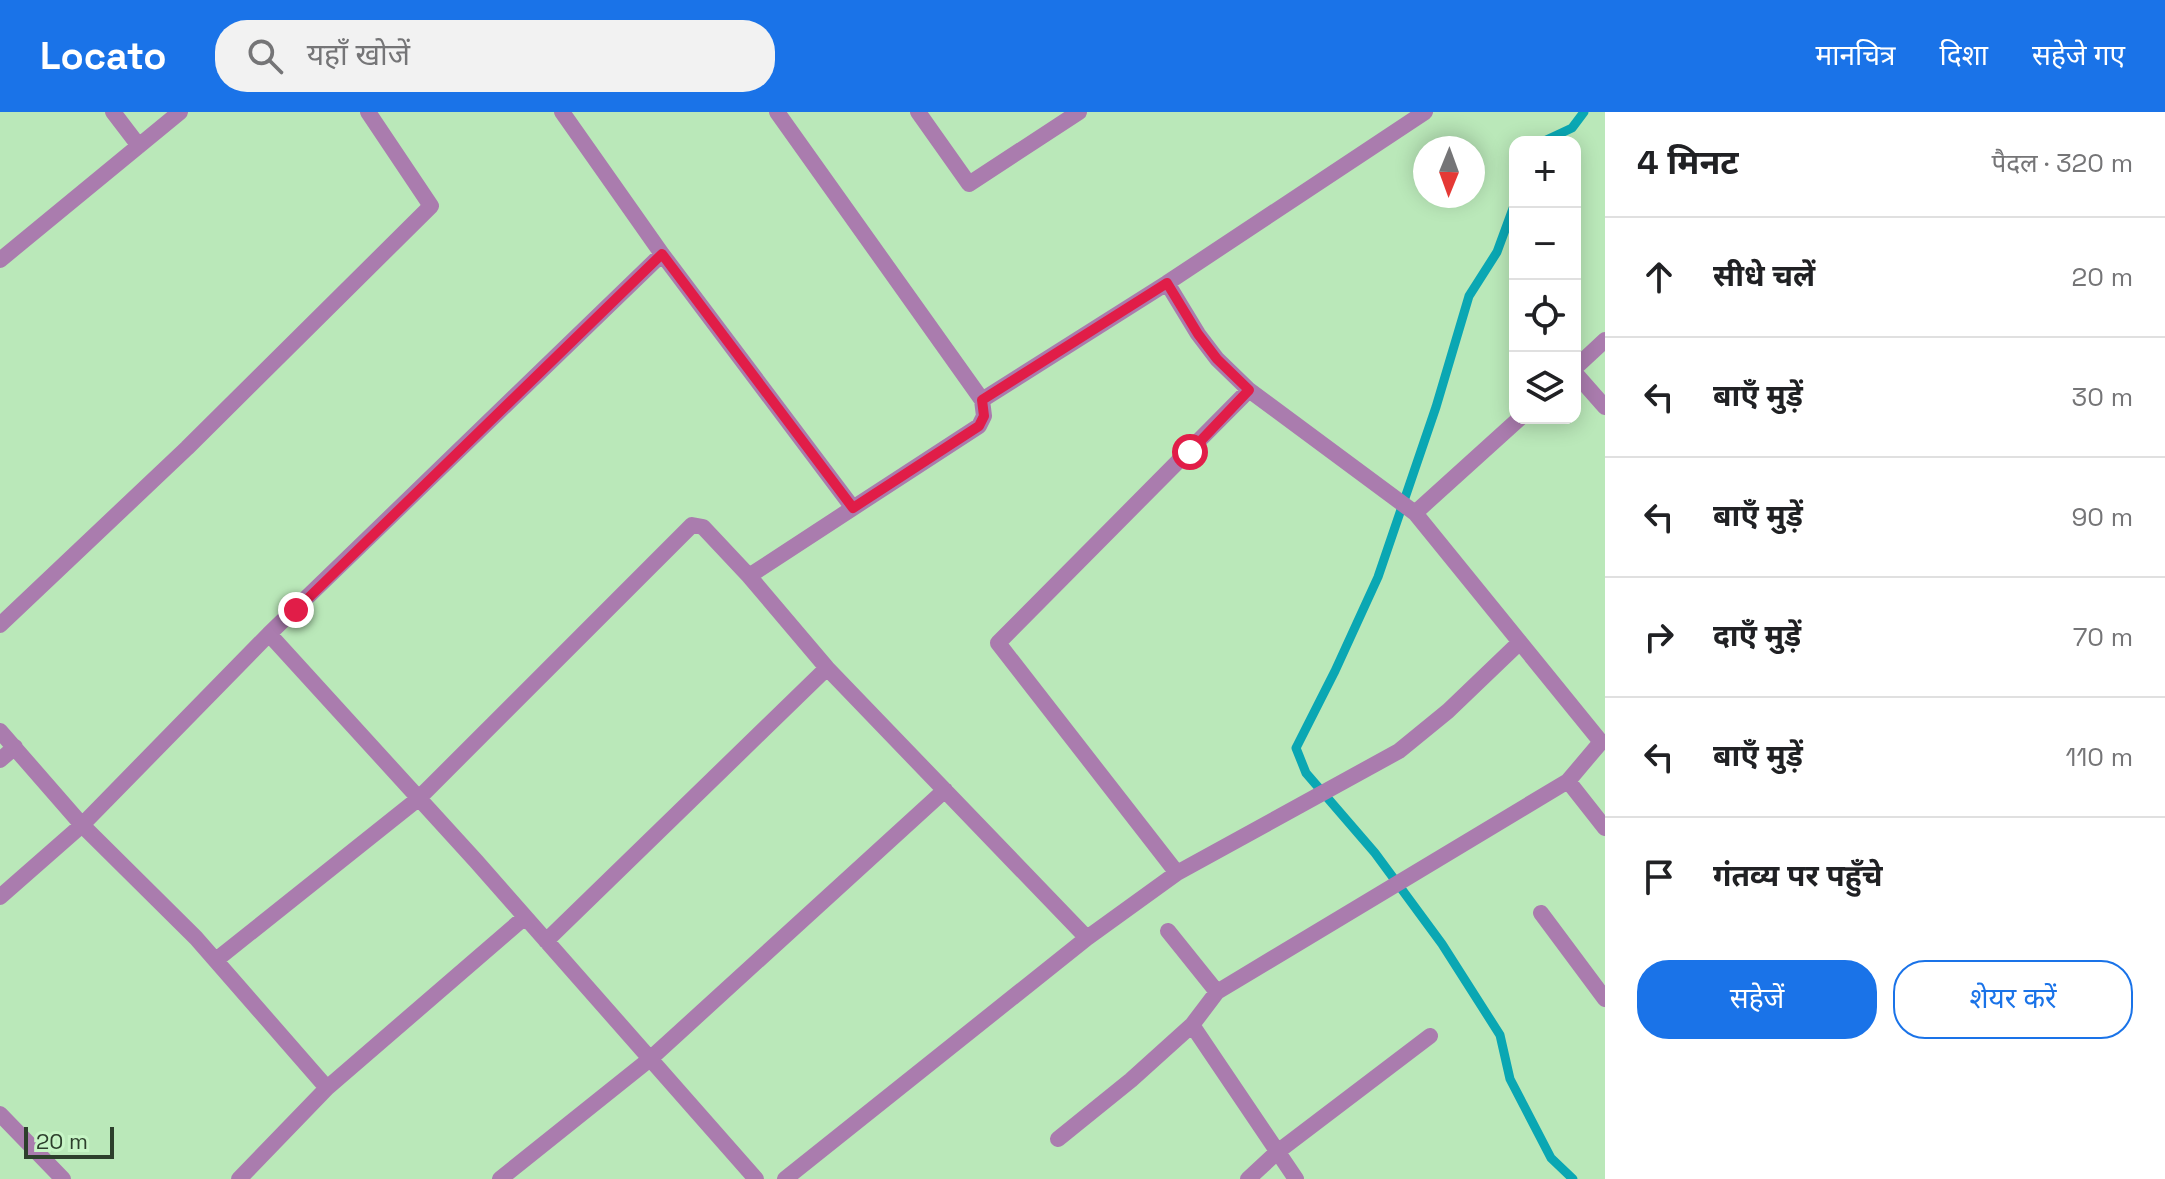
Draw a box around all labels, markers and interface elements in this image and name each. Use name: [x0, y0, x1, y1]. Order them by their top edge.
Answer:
search box: [215, 20, 775, 92]
text: Locato: [40, 32, 167, 80]
icon: search: [243, 34, 287, 78]
text: यहाँ खोजें: [307, 35, 410, 74]
text: मानचित्र: [1816, 37, 1896, 73]
text: दिशा: [1940, 37, 1988, 73]
text: सहेजे गए: [2032, 37, 2125, 73]
north arrow: [1413, 136, 1485, 208]
map controls: [1509, 136, 1581, 424]
button: +: [1509, 136, 1581, 208]
text: 4 मिनट: [1637, 141, 1739, 184]
text: पैदल · 320 m: [1991, 146, 2133, 180]
button: −: [1509, 208, 1581, 280]
icon: ahead: [1637, 255, 1681, 299]
text: सीधे चलें: [1713, 256, 1815, 295]
text: 20 m: [2072, 260, 2133, 294]
button: locate: [1509, 280, 1581, 352]
button: layers: [1509, 352, 1581, 424]
icon: left: [1637, 375, 1681, 419]
text: बाएँ मुड़ें: [1713, 376, 1803, 415]
text: 30 m: [2072, 380, 2133, 414]
route start: [1172, 434, 1208, 470]
icon: left: [1637, 495, 1681, 539]
text: बाएँ मुड़ें: [1713, 496, 1803, 535]
text: 90 m: [2071, 500, 2133, 534]
route end: [278, 592, 314, 628]
icon: right: [1637, 615, 1681, 659]
text: दाएँ मुड़ें: [1713, 616, 1801, 655]
text: 70 m: [2073, 620, 2133, 654]
icon: left: [1637, 735, 1681, 779]
text: बाएँ मुड़ें: [1713, 736, 1803, 775]
text: 110 m: [2066, 740, 2133, 774]
icon: arrive: [1637, 855, 1681, 899]
text: गंतव्य पर पहुँचे: [1713, 856, 1882, 895]
button: सहेजें: [1637, 960, 1877, 1039]
button: शेयर करें: [1893, 960, 2133, 1039]
scale bar: [24, 1123, 114, 1159]
text: 20 m: [36, 1127, 88, 1155]

